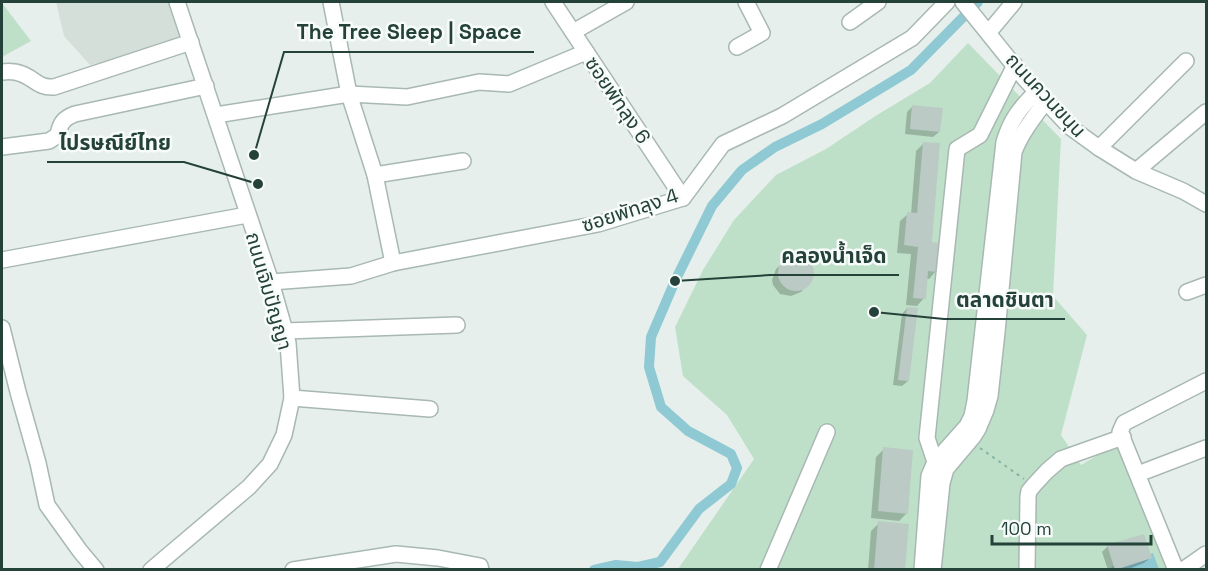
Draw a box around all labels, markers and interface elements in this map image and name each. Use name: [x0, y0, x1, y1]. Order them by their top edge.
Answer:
callout: The Tree Sleep | Space: [284, 13, 534, 52]
text: The Tree Sleep | Space: [296, 18, 522, 45]
street label: ถนนควนขนุน: [1000, 47, 1092, 143]
street label: ซอยพัทลุง 6: [579, 51, 657, 149]
callout: ไปรษณีย์ไทย: [47, 123, 184, 162]
text: ไปรษณีย์ไทย: [59, 129, 171, 156]
street label: ซอยพัทลุง 4: [578, 182, 682, 238]
street label: ถนนเจิมปัญญา: [240, 229, 298, 353]
callout: คลองน้ำเจ็ด: [770, 236, 899, 275]
text: คลองน้ำเจ็ด: [781, 241, 887, 269]
callout: ตลาดชินตา: [944, 280, 1065, 319]
text: ตลาดชินตา: [956, 286, 1054, 313]
scale bar: [992, 508, 1151, 546]
text: 100 m: [1001, 517, 1052, 540]

